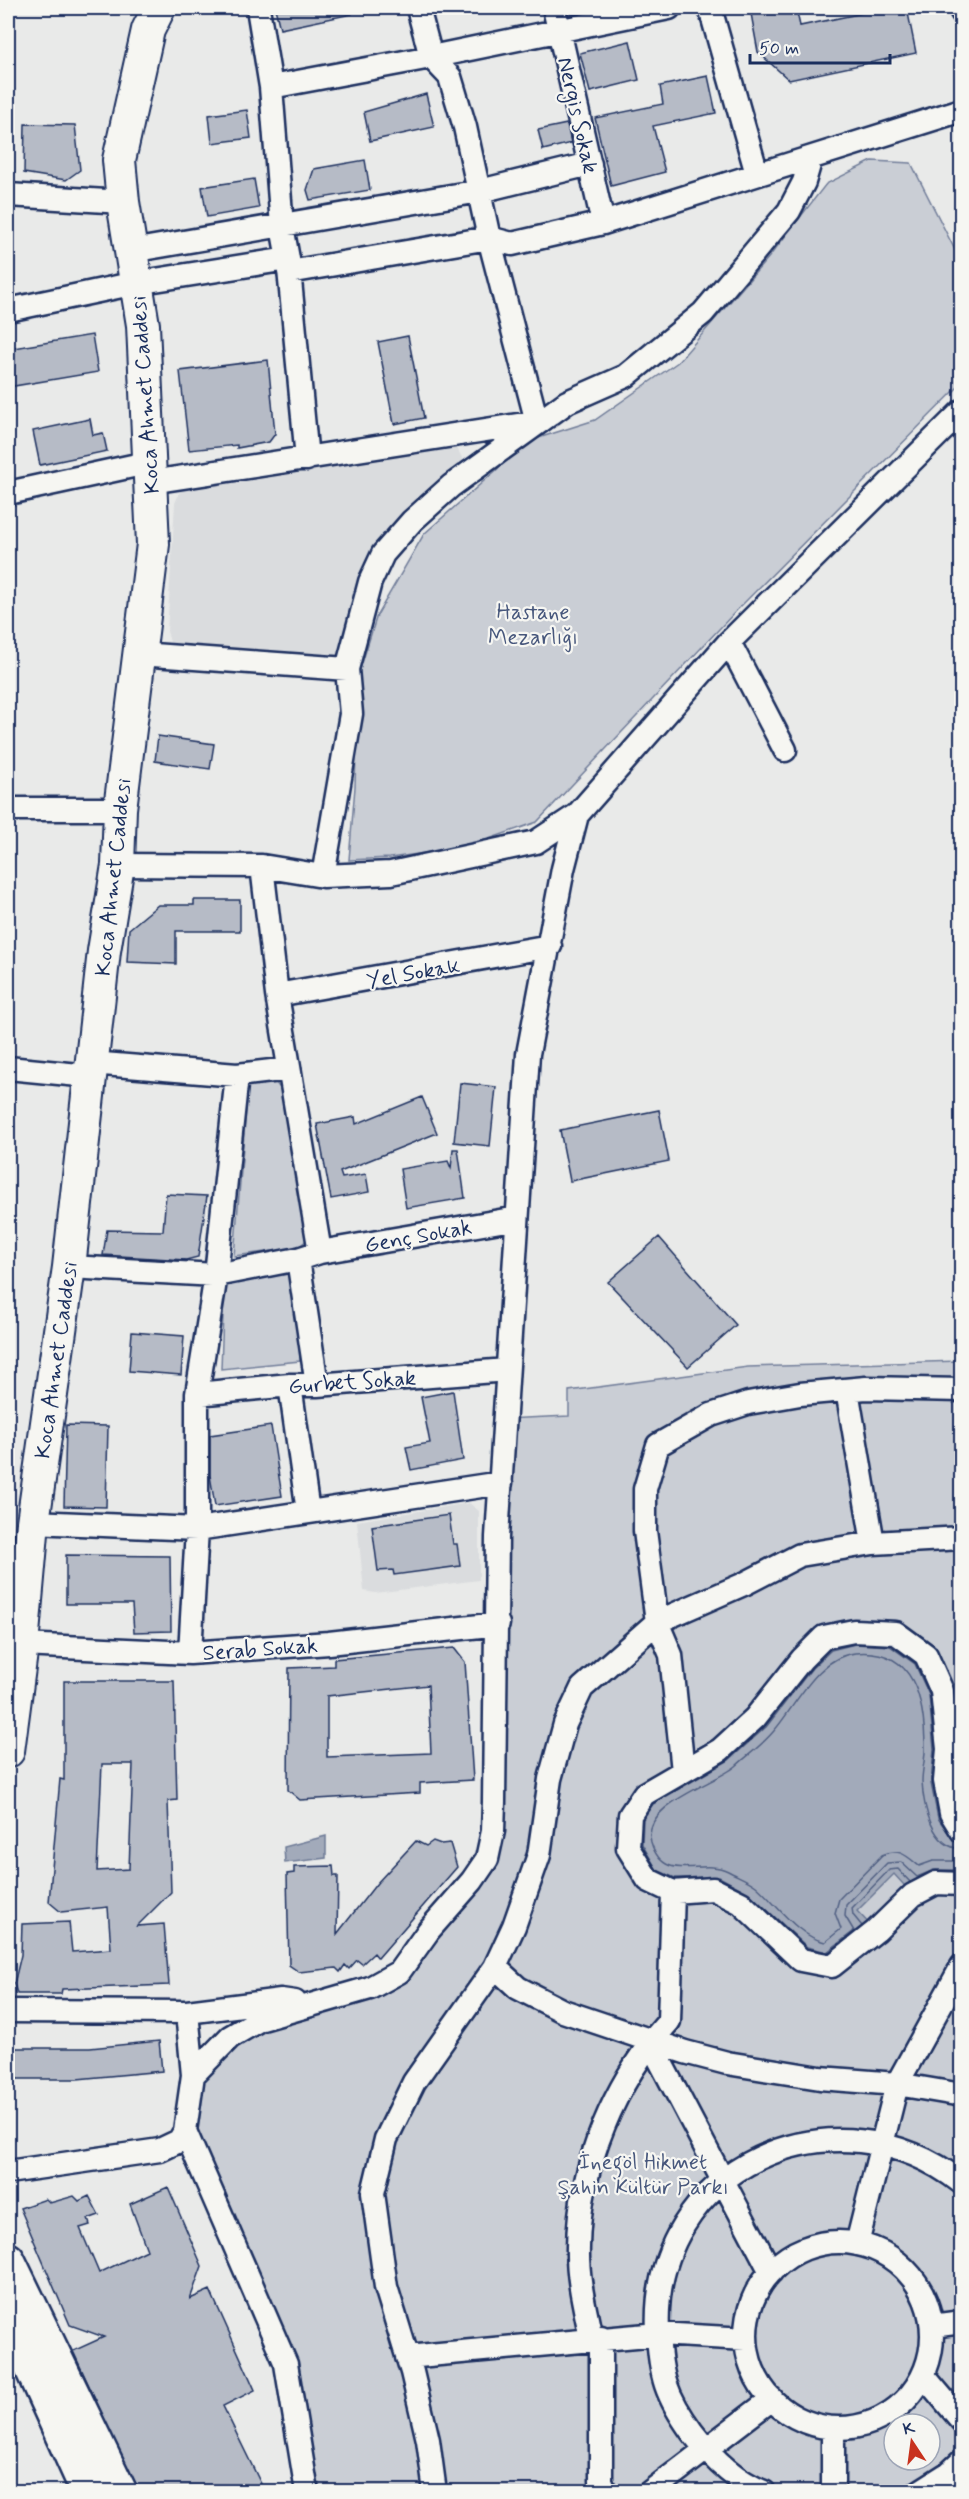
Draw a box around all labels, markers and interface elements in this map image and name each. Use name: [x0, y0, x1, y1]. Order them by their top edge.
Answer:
scale bar: [750, 27, 890, 65]
text: 50 m: [759, 37, 799, 61]
street label: Nergis Sokak: [547, 54, 604, 177]
street label: Koca Ahmet Caddesi: [125, 295, 167, 495]
park label: Hastane Mezarlığı: [488, 599, 578, 653]
street label: Koca Ahmet Caddesi: [90, 777, 138, 978]
street label: Yel Sokak: [364, 952, 462, 996]
street label: Genç Sokak: [363, 1214, 474, 1260]
street label: Koca Ahmet Caddesi: [29, 1260, 85, 1461]
street label: Gurbet Sokak: [287, 1365, 417, 1401]
street label: Serab Sokak: [202, 1632, 319, 1668]
park label: İnegöl Hikmet Şahin Kültür Parkı: [557, 2149, 729, 2202]
north arrow: [882, 2412, 942, 2472]
text: K: [901, 2417, 918, 2440]

